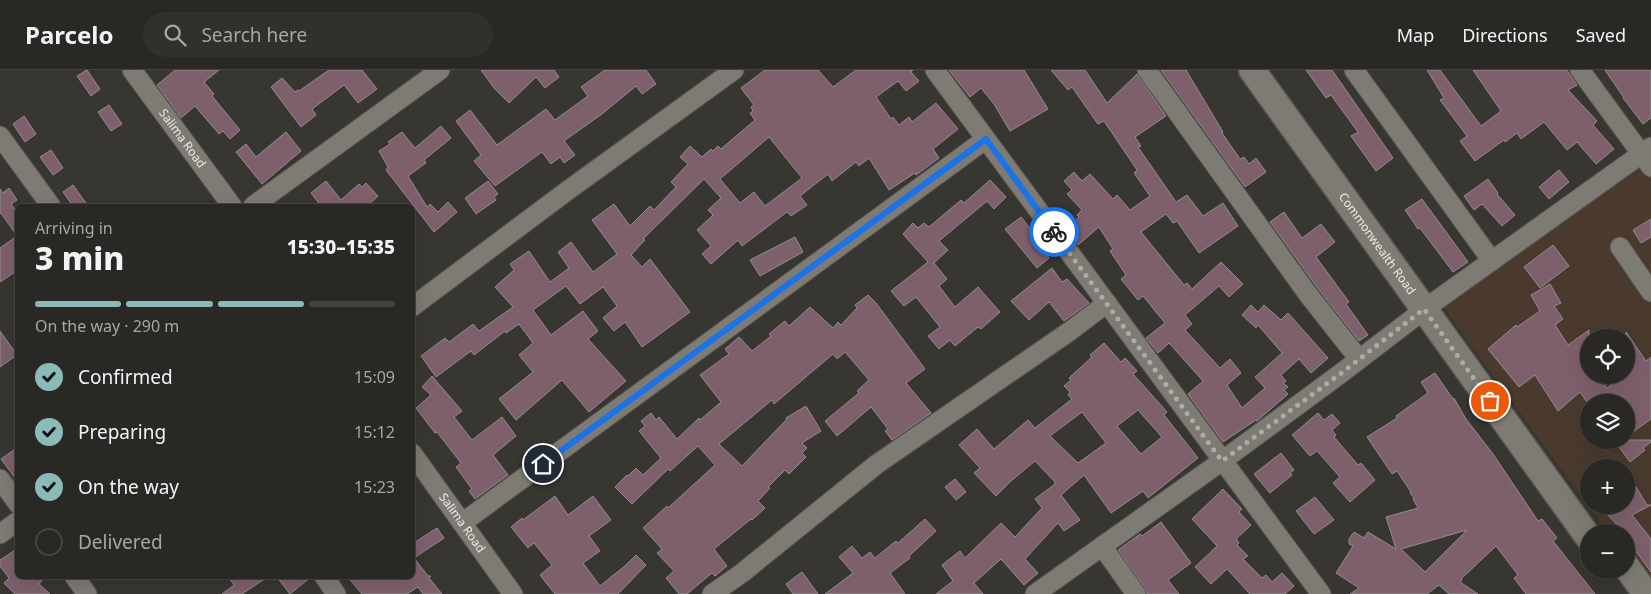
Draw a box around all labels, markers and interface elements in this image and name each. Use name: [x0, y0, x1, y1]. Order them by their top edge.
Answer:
search box: [143, 12, 493, 57]
text: Parcelo: [25, 18, 113, 51]
icon: search: [161, 21, 189, 49]
text: Search here: [201, 22, 307, 48]
text: Map: [1397, 23, 1434, 47]
text: Directions: [1462, 23, 1548, 47]
text: Saved: [1576, 23, 1626, 47]
street label: Salima Road: [155, 105, 210, 171]
street label: Commonwealth Road: [1335, 189, 1420, 298]
courier: [1029, 207, 1079, 257]
text: Arriving in: [35, 217, 113, 239]
icon: bike: [1040, 218, 1068, 246]
text: 15:30–15:35: [287, 234, 395, 260]
text: 3 min: [35, 236, 124, 279]
text: On the way · 290 m: [35, 315, 179, 337]
map controls: [1580, 329, 1635, 579]
button: locate: [1580, 329, 1635, 384]
icon: check: [35, 363, 63, 391]
text: Confirmed: [78, 364, 173, 390]
text: 15:09: [354, 366, 395, 388]
pin: [1469, 380, 1511, 422]
icon: bag: [1476, 387, 1504, 415]
button: layers: [1580, 394, 1635, 449]
icon: check: [35, 418, 63, 446]
text: Preparing: [78, 419, 166, 445]
text: 15:12: [354, 421, 395, 443]
pin: [522, 443, 564, 485]
icon: home: [529, 450, 557, 478]
button: +: [1580, 459, 1635, 514]
icon: check: [35, 473, 63, 501]
text: On the way: [78, 474, 179, 500]
text: 15:23: [354, 476, 395, 498]
street label: Salima Road: [435, 489, 490, 556]
button: −: [1580, 524, 1635, 579]
text: Delivered: [78, 529, 163, 555]

